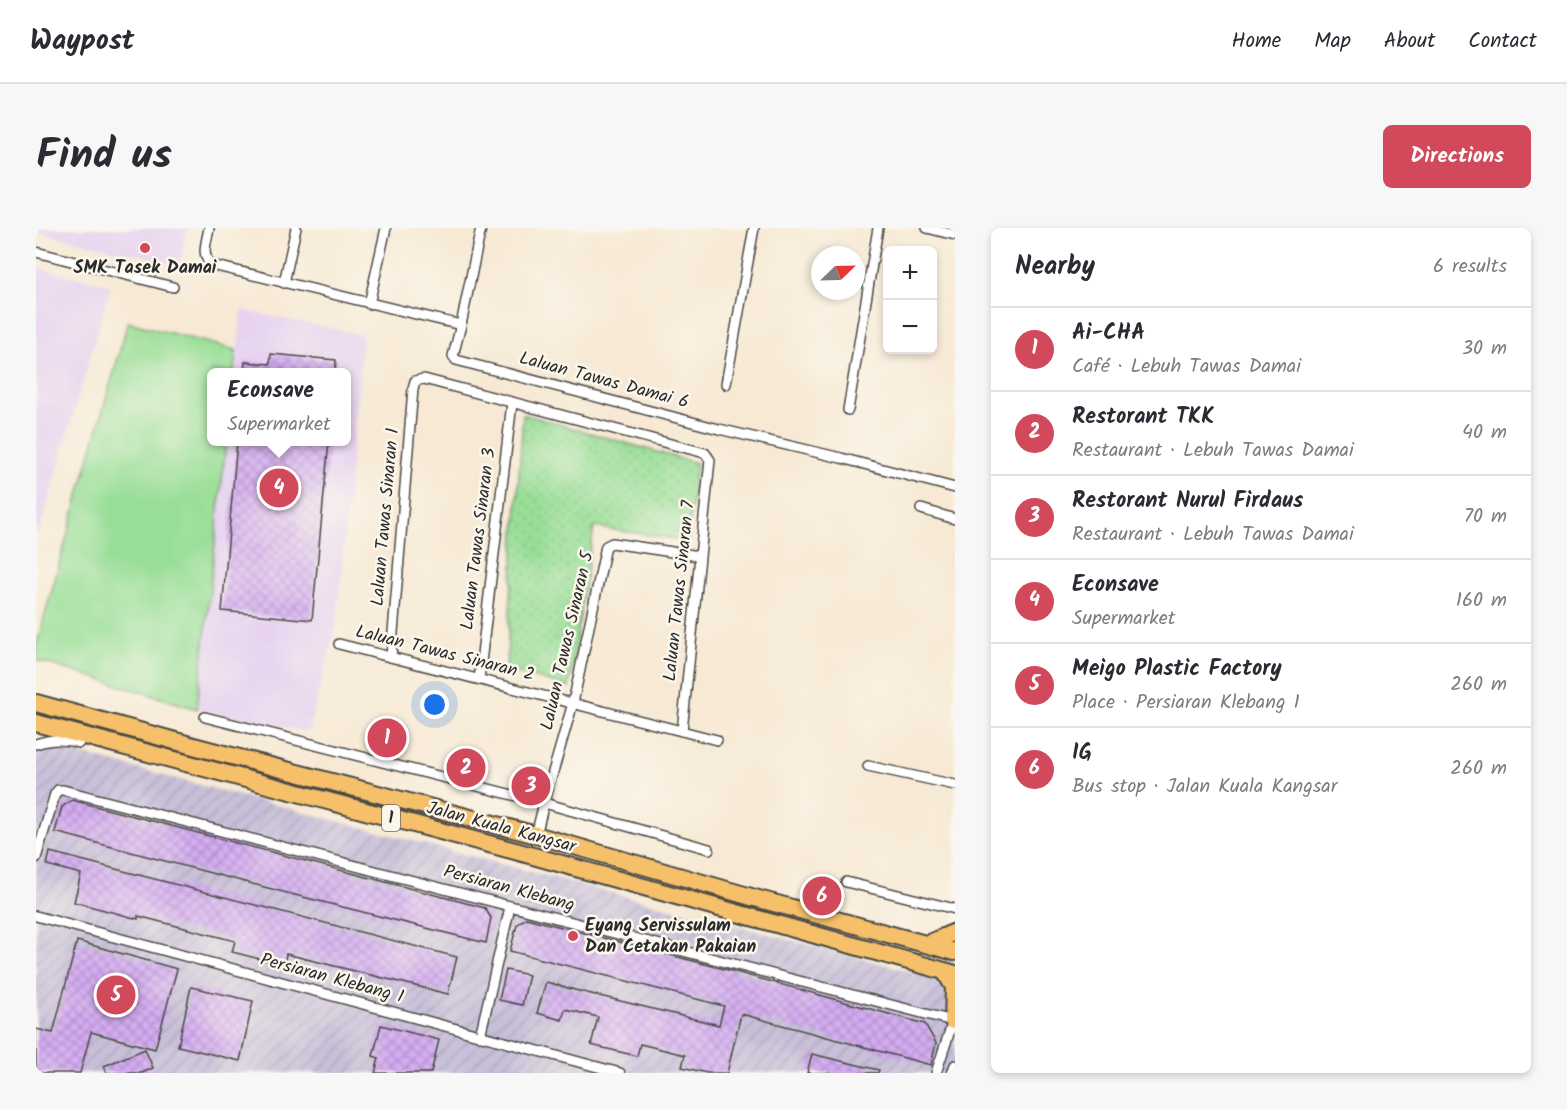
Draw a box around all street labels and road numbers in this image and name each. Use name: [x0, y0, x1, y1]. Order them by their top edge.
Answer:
street label: Laluan Tawas Damai 6: [516, 344, 692, 418]
street label: Laluan Tawas Sinaran 1: [364, 427, 408, 607]
street label: Laluan Tawas Sinaran 3: [453, 446, 505, 632]
street label: Laluan Tawas Sinaran 7: [656, 499, 704, 683]
street label: Laluan Tawas Sinaran 5: [533, 547, 603, 733]
street label: Laluan Tawas Sinaran 2: [352, 618, 538, 690]
street label: Jalan Kuala Kangsar: [423, 794, 580, 862]
road number: 1: [382, 805, 400, 831]
street label: Persiaran Klebang: [440, 858, 578, 920]
street label: Persiaran Klebang 1: [257, 946, 407, 1012]

